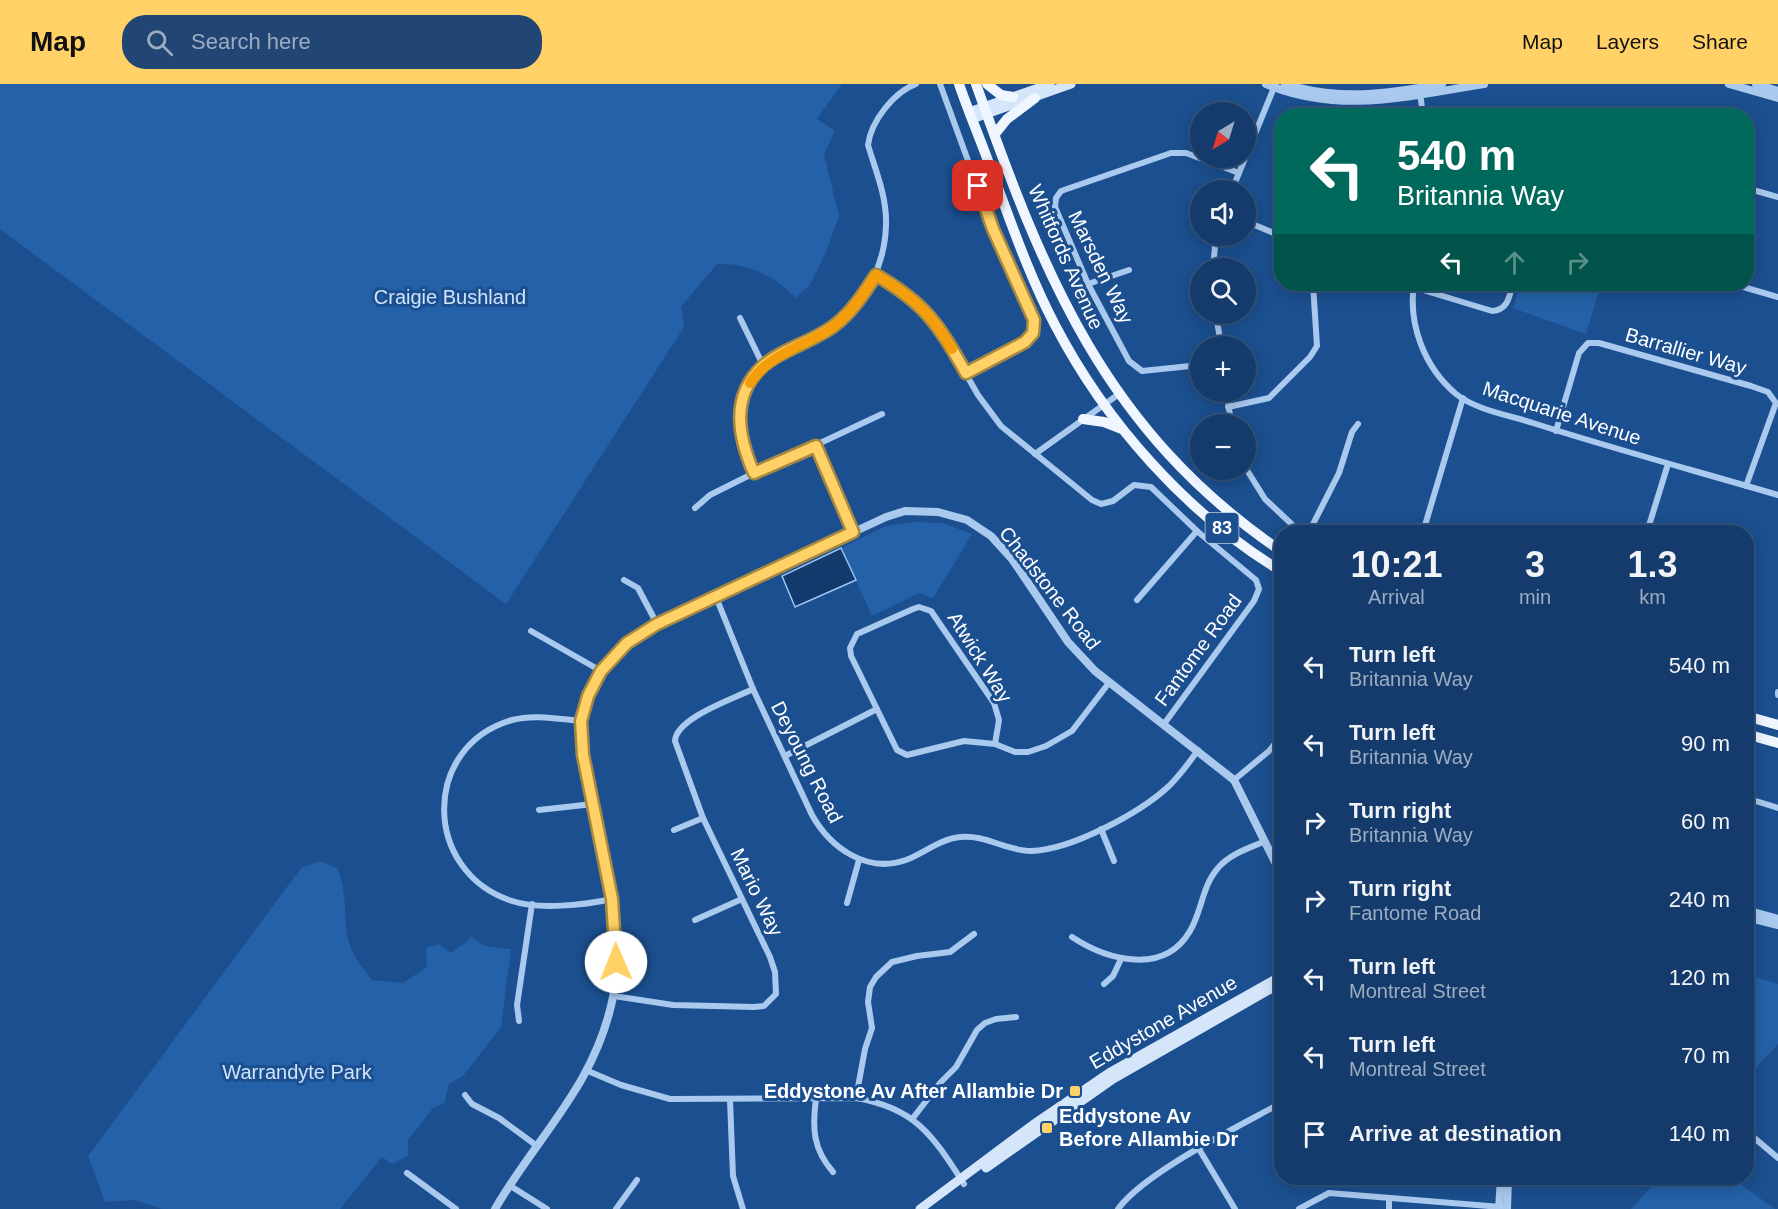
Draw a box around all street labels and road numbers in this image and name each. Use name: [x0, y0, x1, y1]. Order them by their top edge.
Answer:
street label: Whitfords Avenue: [1024, 181, 1108, 333]
street label: Marsden Way: [1064, 207, 1138, 327]
street label: Barrallier Way: [1623, 323, 1749, 379]
street label: Macquarie Avenue: [1480, 377, 1644, 449]
road number: 83: [1206, 513, 1238, 543]
street label: Chadstone Road: [995, 522, 1105, 654]
street label: Fantome Road: [1150, 590, 1246, 710]
street label: Atwick Way: [943, 608, 1017, 706]
street label: Deyoung Road: [767, 698, 847, 826]
street label: Mario Way: [726, 845, 788, 939]
street label: Eddystone Avenue: [1085, 971, 1241, 1073]

